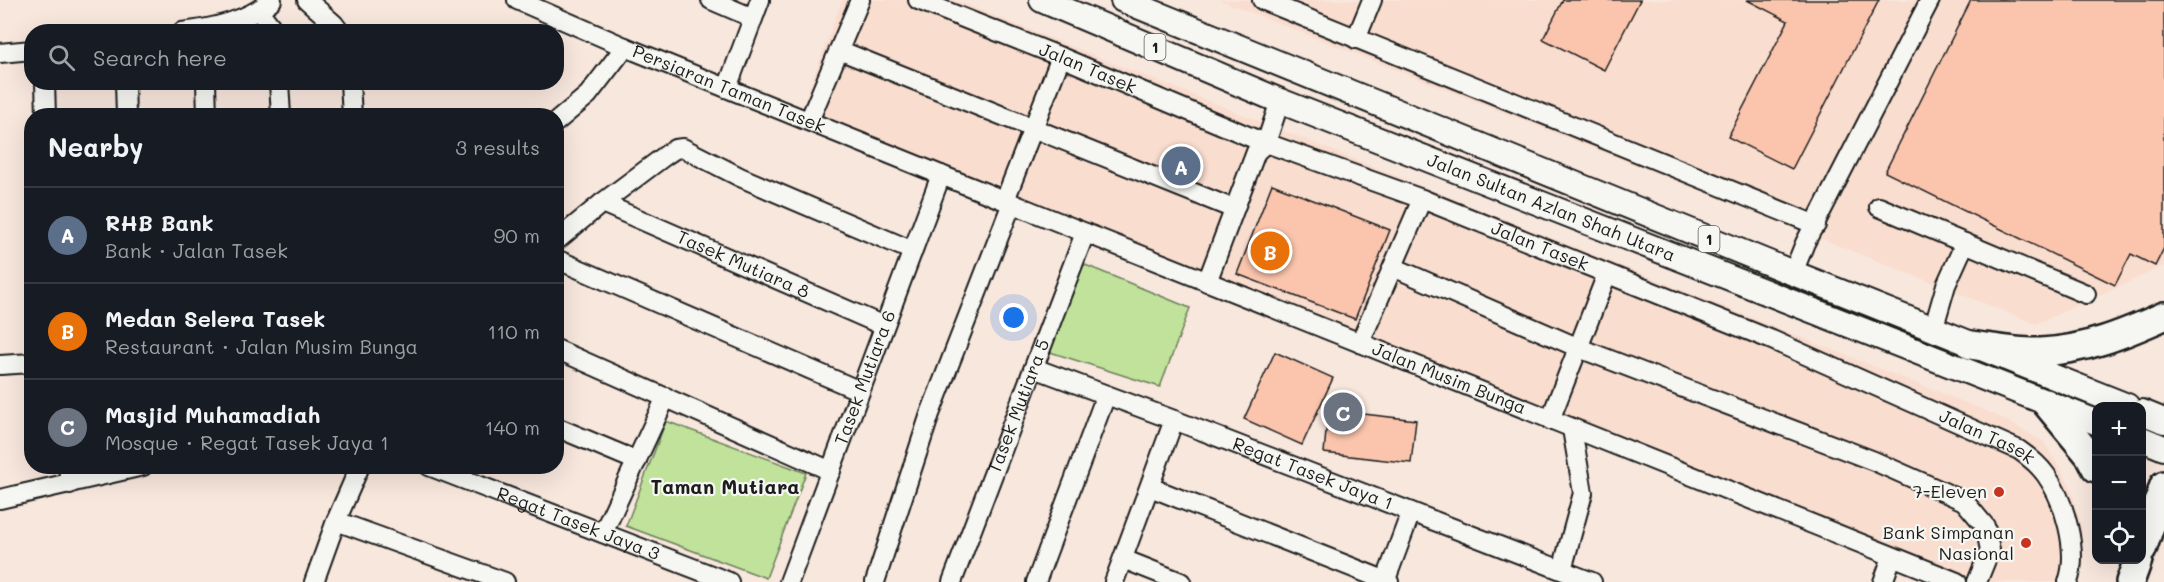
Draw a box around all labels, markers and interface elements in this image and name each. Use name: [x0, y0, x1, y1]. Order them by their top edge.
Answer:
search box: [24, 24, 564, 90]
road number: 1: [1144, 34, 1166, 60]
street label: Jalan Tasek: [1036, 37, 1140, 99]
street label: Persiaran Taman Tasek: [629, 38, 829, 138]
icon: search: [45, 41, 78, 74]
text: Search here: [93, 43, 227, 72]
text: Nearby: [48, 130, 143, 164]
text: 3 results: [455, 134, 540, 160]
pin: A: [1162, 144, 1200, 188]
street label: Jalan Sultan Azlan Shah Utara: [1424, 147, 1679, 266]
text: RHB Bank: [105, 208, 214, 237]
street label: Jalan Tasek: [1488, 215, 1593, 276]
text: A: [61, 222, 74, 248]
text: 90 m: [494, 222, 540, 248]
street label: Tasek Mutiara 8: [674, 224, 814, 303]
road number: 1: [1698, 226, 1720, 252]
pin: B: [1250, 228, 1290, 274]
text: Bank · Jalan Tasek: [105, 237, 288, 263]
your location: [999, 303, 1028, 332]
text: Medan Selera Tasek: [105, 304, 325, 333]
street label: Tasek Mutiara 6: [828, 307, 900, 448]
text: B: [61, 318, 74, 344]
text: 110 m: [487, 318, 540, 344]
text: Restaurant · Jalan Musim Bunga: [105, 333, 418, 359]
street label: Tasek Mutiara 5: [982, 335, 1054, 477]
street label: Jalan Musim Bunga: [1369, 336, 1530, 419]
pin: C: [1324, 390, 1362, 434]
text: Masjid Muhamadiah: [105, 400, 320, 429]
map controls: [2092, 402, 2146, 564]
button: +: [2092, 402, 2146, 456]
street label: Jalan Tasek: [1936, 403, 2041, 469]
text: C: [60, 414, 75, 440]
text: 140 m: [485, 414, 540, 440]
text: Mosque · Regat Tasek Jaya 1: [105, 429, 389, 455]
street label: Regat Tasek Jaya 1: [1229, 431, 1397, 515]
button: −: [2092, 456, 2146, 510]
district label: Taman Mutiara: [650, 473, 800, 499]
place label: 7-Eleven: [1913, 479, 1987, 503]
street label: Regat Tasek Jaya 3: [494, 480, 663, 565]
marker: 7-Eleven: [1992, 485, 2006, 499]
button: locate: [2092, 510, 2146, 564]
place label: Bank Simpanan Nasional: [1883, 520, 2014, 565]
marker: Bank Simpanan Nasional: [2019, 536, 2033, 550]

